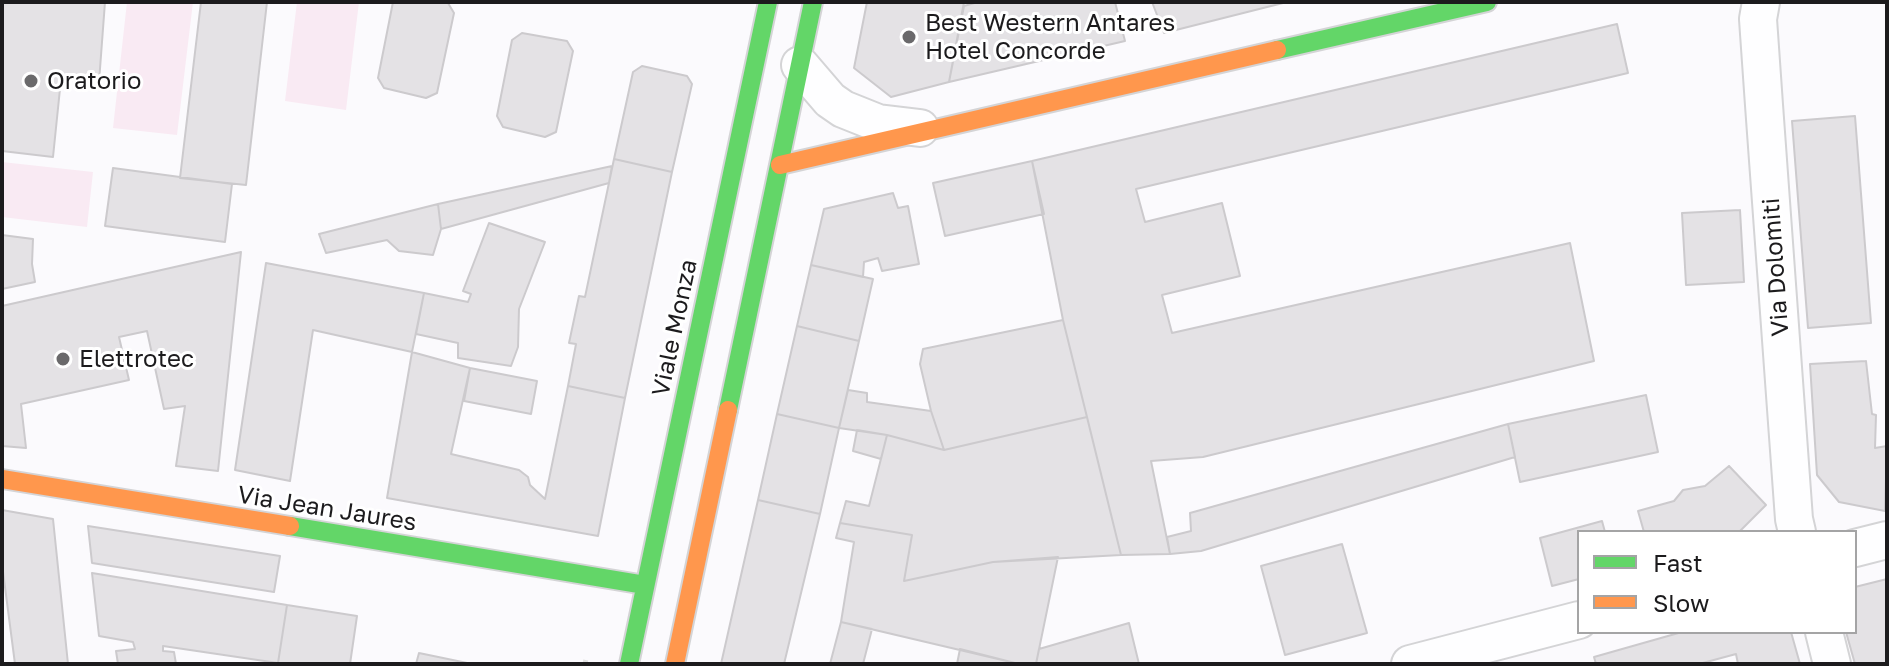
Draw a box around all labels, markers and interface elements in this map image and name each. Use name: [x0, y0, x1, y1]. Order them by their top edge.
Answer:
place label: Best Western Antares Hotel Concorde: [925, 9, 1175, 65]
marker: Best Western Antares Hotel Concorde: [900, 28, 918, 46]
place label: Oratorio: [47, 67, 141, 95]
marker: Oratorio: [22, 72, 40, 90]
street label: Via Dolomiti: [1757, 197, 1795, 337]
street label: Viale Monza: [646, 257, 704, 399]
place label: Elettrotec: [79, 345, 194, 373]
marker: Elettrotec: [54, 350, 72, 368]
street label: Via Jean Jaures: [235, 481, 419, 537]
legend: [1577, 530, 1857, 634]
text: Fast: [1653, 548, 1703, 577]
text: Slow: [1653, 588, 1709, 617]

